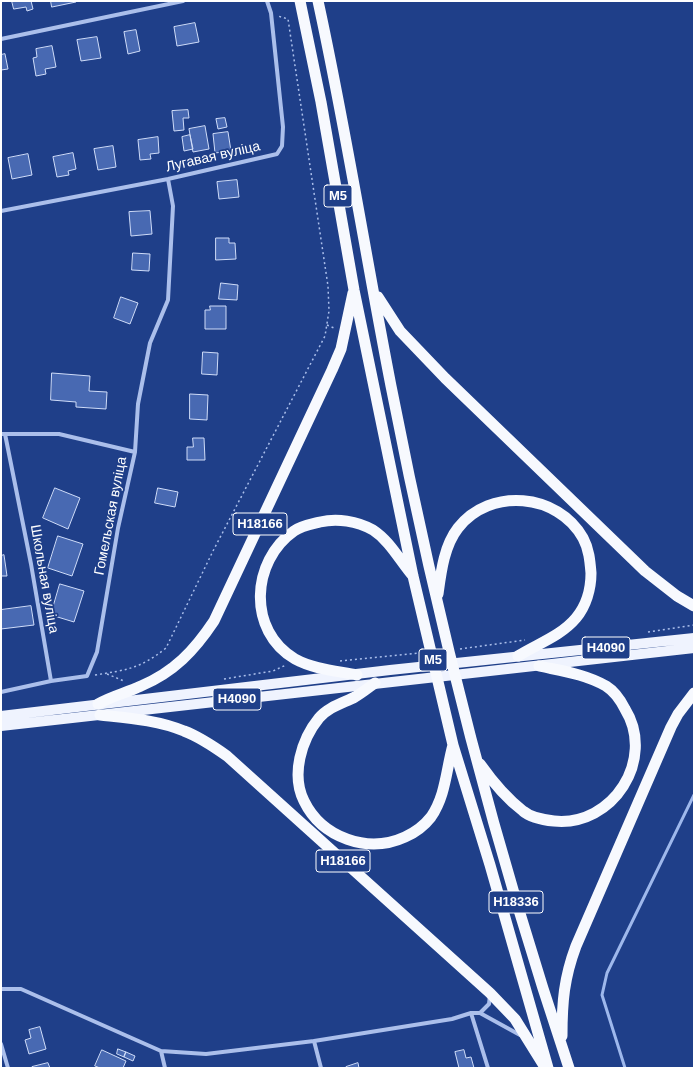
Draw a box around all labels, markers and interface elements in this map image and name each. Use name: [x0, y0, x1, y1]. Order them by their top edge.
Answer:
street label: Лугавая вуліца: [164, 138, 262, 176]
road number: М5: [324, 185, 352, 207]
street label: Гомельская вуліца: [91, 455, 131, 577]
road number: Н18166: [233, 513, 287, 535]
street label: Школьная вуліца: [26, 523, 62, 635]
road number: Н4090: [582, 637, 630, 659]
road number: М5: [419, 649, 447, 671]
road number: Н4090: [213, 688, 261, 710]
road number: Н18166: [316, 850, 370, 872]
road number: Н18336: [489, 891, 543, 913]

